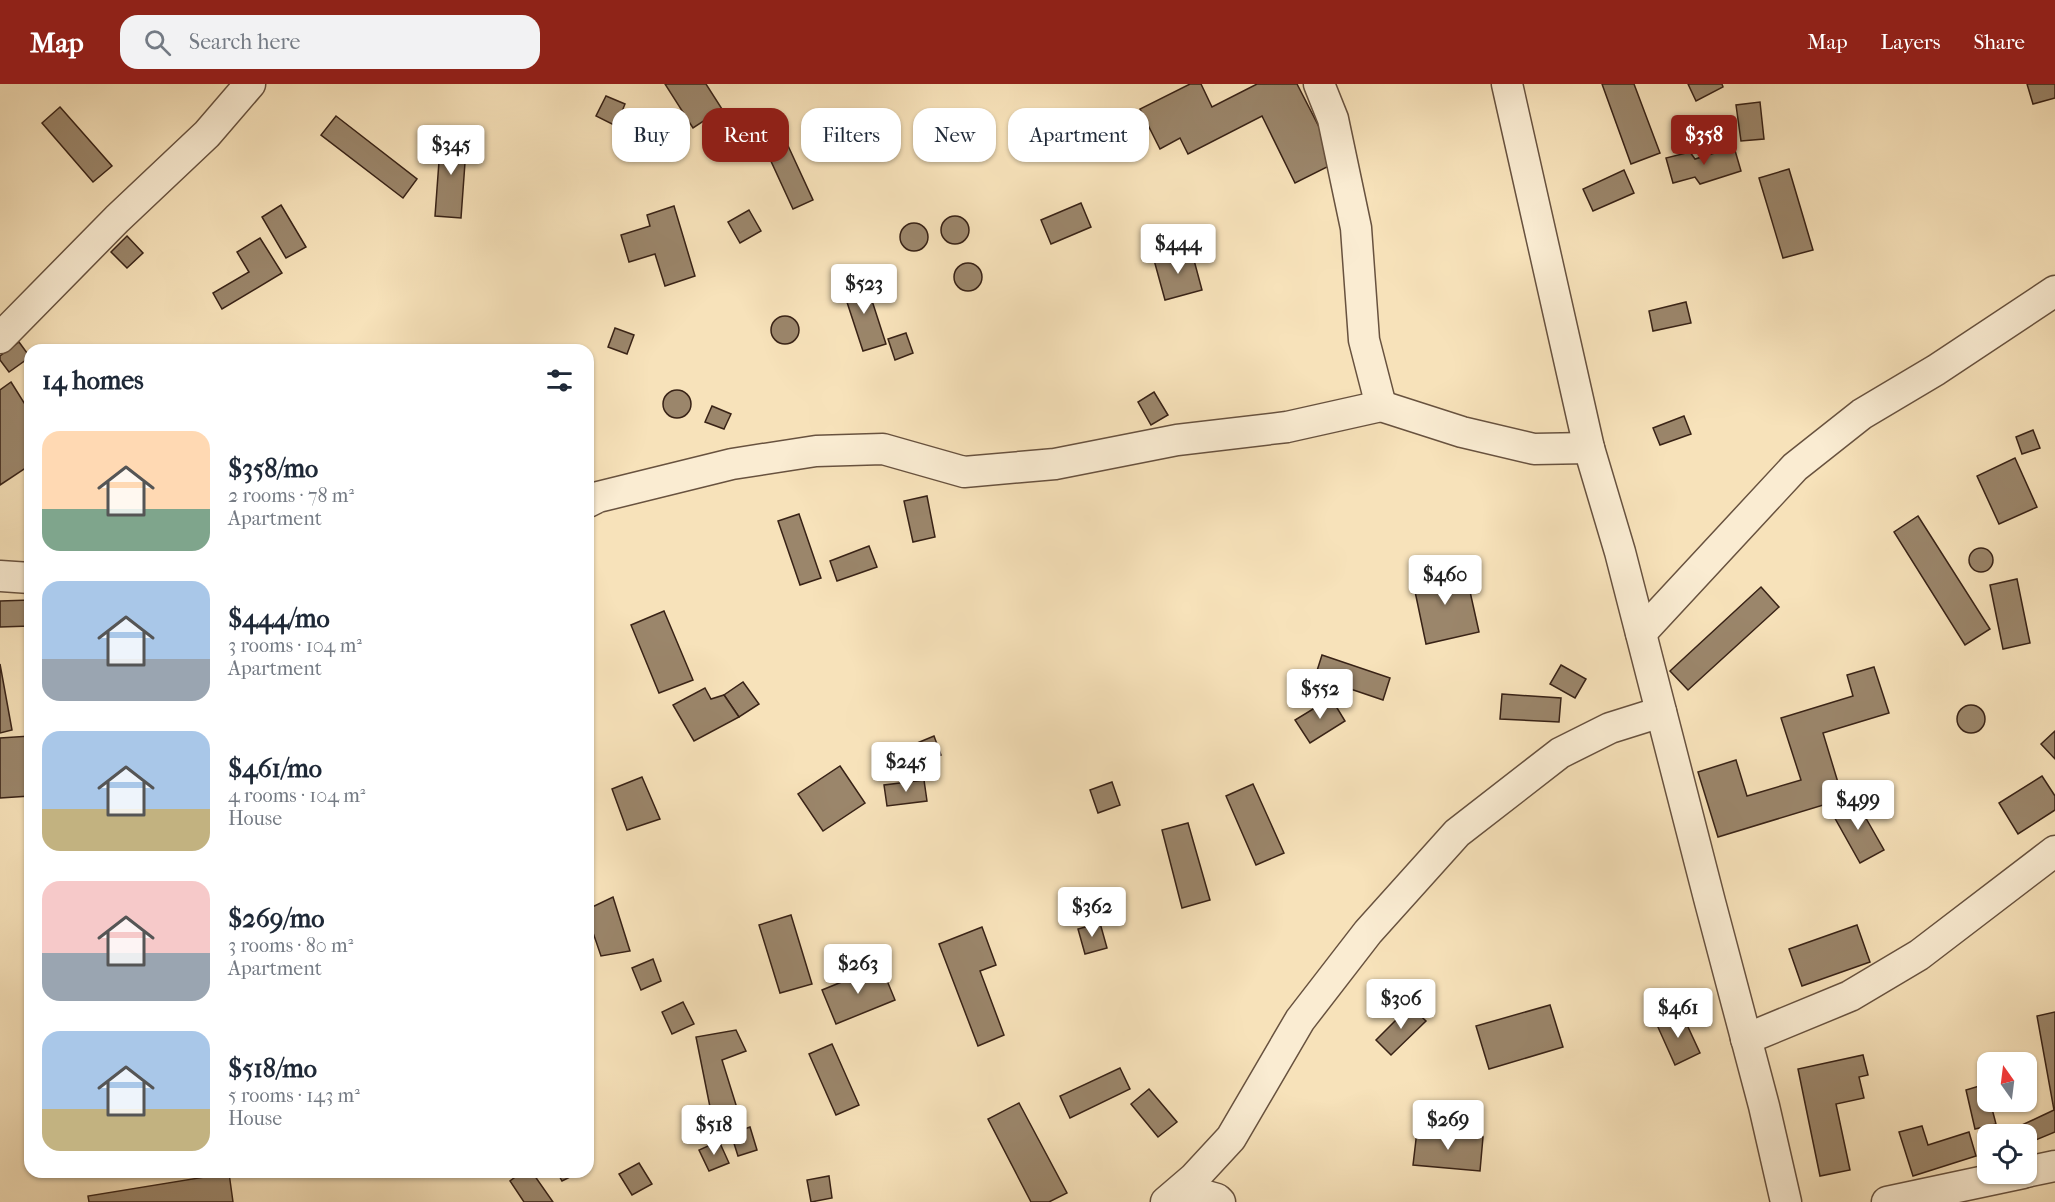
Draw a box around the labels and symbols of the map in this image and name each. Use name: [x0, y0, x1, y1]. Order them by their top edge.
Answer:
pin: $358: [1668, 115, 1740, 166]
pin: $345: [415, 125, 487, 176]
pin: $444: [1142, 224, 1214, 275]
pin: $523: [828, 264, 900, 315]
pin: $460: [1409, 555, 1481, 606]
pin: $552: [1284, 669, 1356, 720]
pin: $245: [870, 742, 942, 793]
pin: $499: [1822, 780, 1894, 831]
pin: $362: [1056, 887, 1128, 938]
pin: $263: [822, 944, 894, 995]
pin: $306: [1365, 979, 1437, 1030]
pin: $461: [1642, 988, 1714, 1039]
north arrow: [1977, 1052, 2037, 1112]
pin: $269: [1412, 1100, 1484, 1151]
pin: $518: [678, 1105, 750, 1156]

